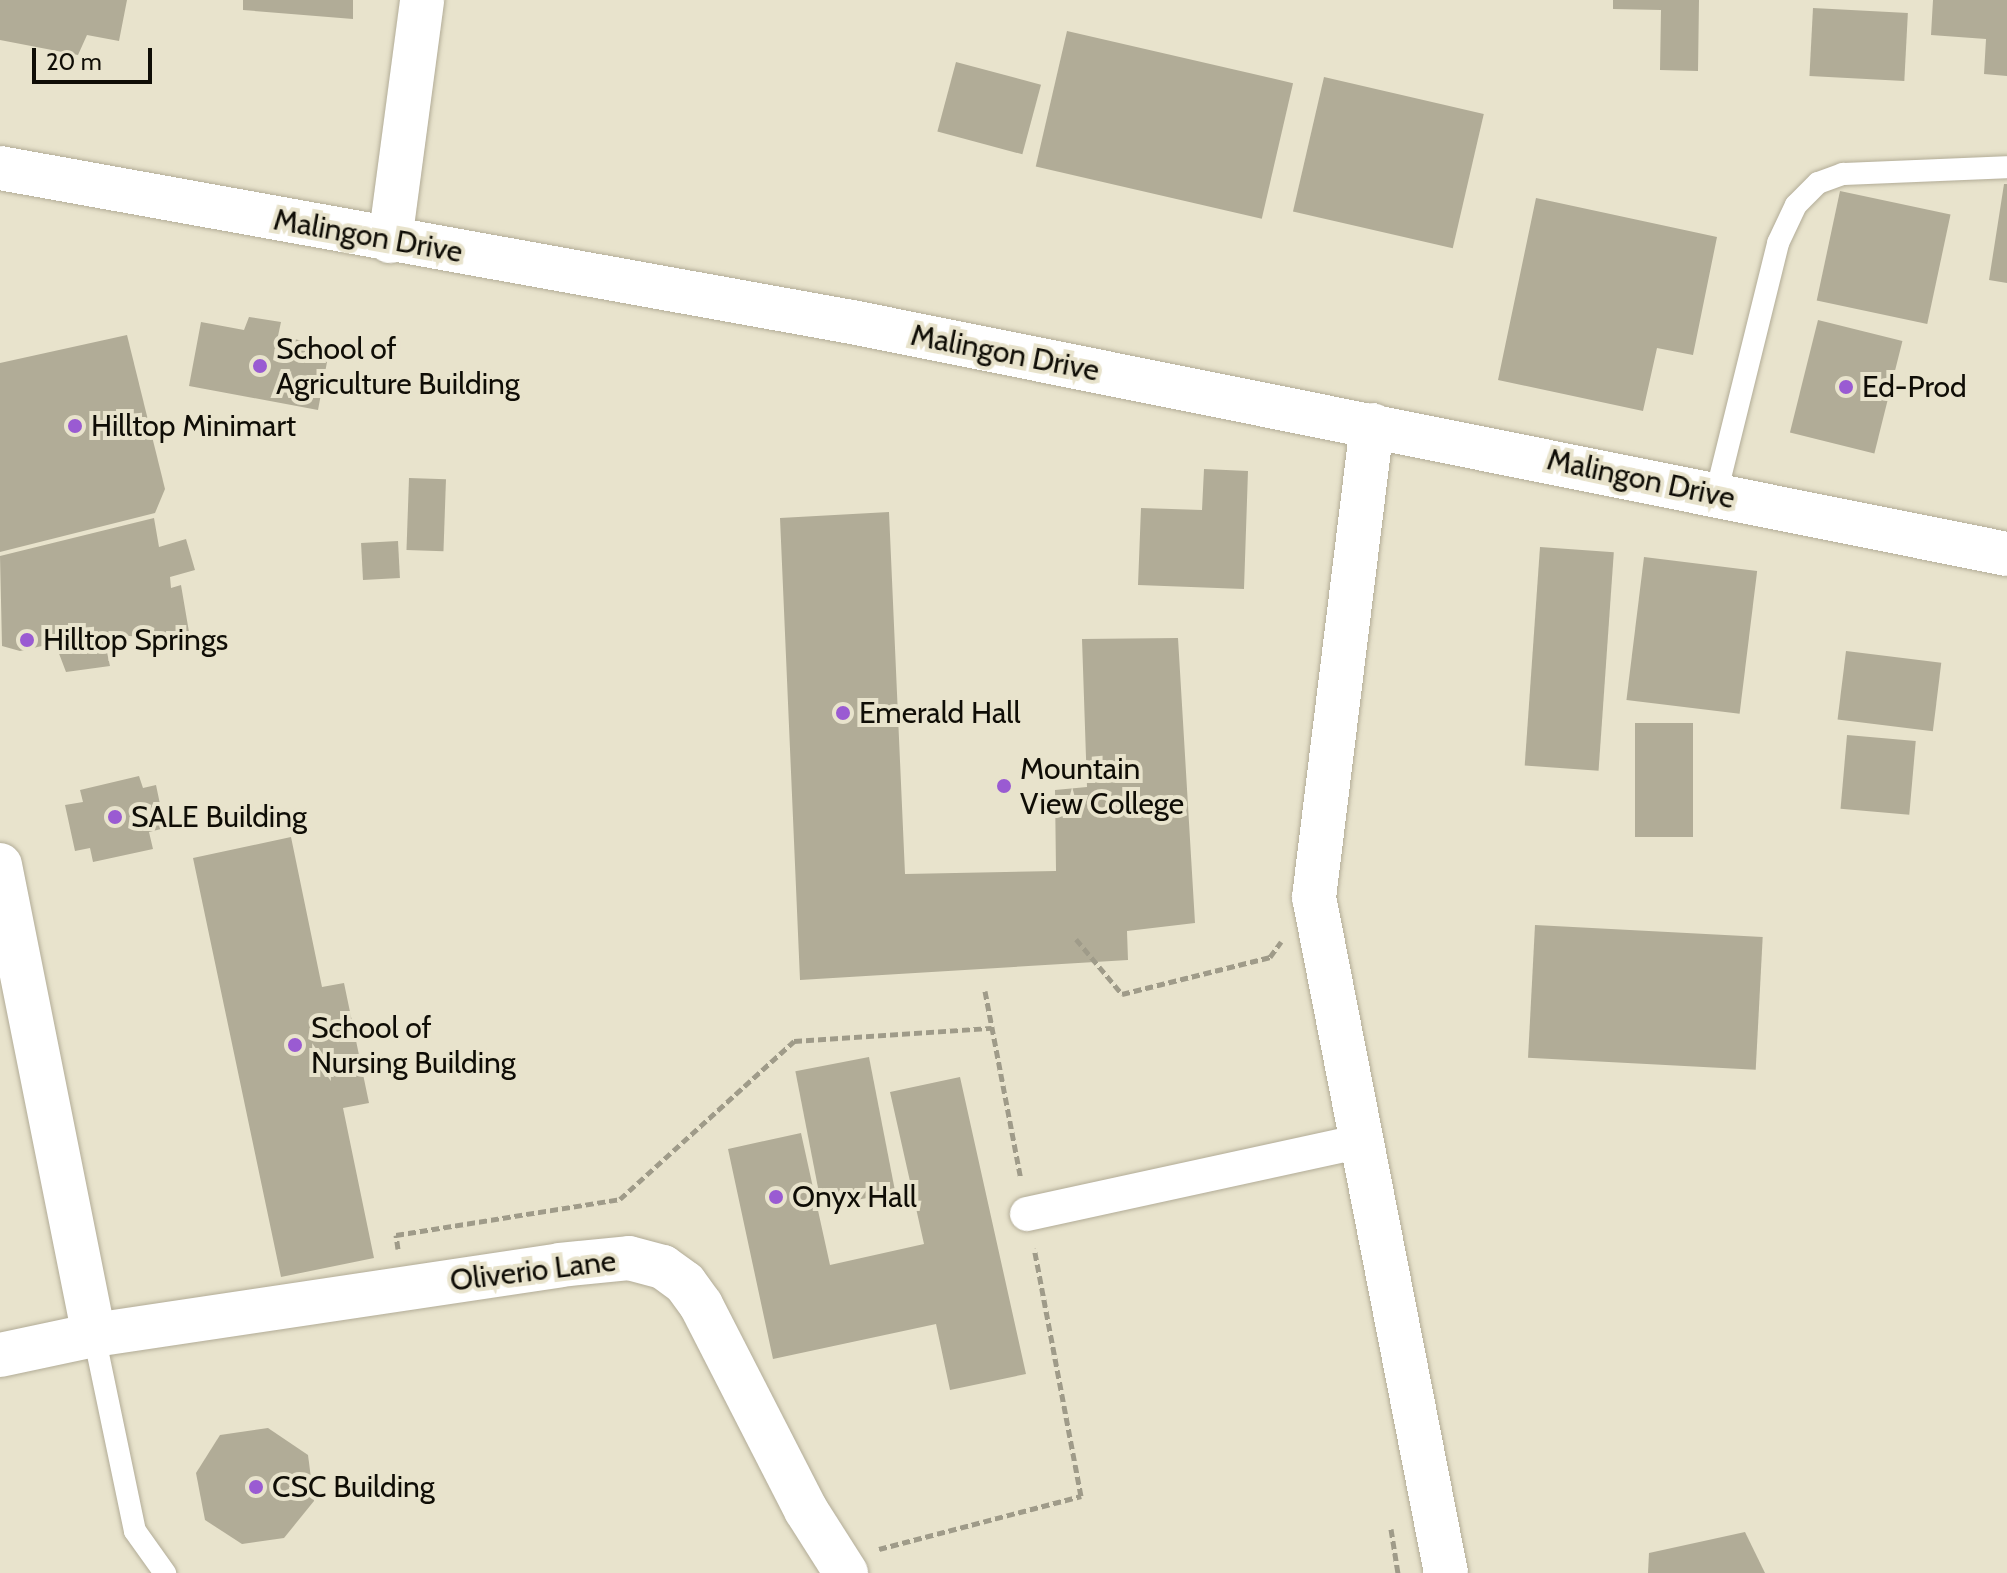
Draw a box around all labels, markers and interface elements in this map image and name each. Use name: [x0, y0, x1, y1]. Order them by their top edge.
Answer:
scale bar: [36, 32, 156, 82]
text: 20 m: [46, 47, 102, 76]
street label: Malingon Drive: [271, 202, 465, 270]
street label: Malingon Drive: [908, 317, 1102, 389]
place label: School of Agriculture Building: [276, 331, 520, 402]
marker: School of Agriculture Building: [251, 357, 269, 375]
place label: Ed-Prod: [1862, 369, 1967, 405]
marker: Ed-Prod: [1837, 378, 1855, 396]
place label: Hilltop Minimart: [91, 408, 296, 444]
marker: Hilltop Minimart: [66, 417, 84, 435]
street label: Malingon Drive: [1544, 442, 1738, 516]
place label: Hilltop Springs: [43, 622, 228, 658]
marker: Hilltop Springs: [18, 631, 36, 649]
place label: Emerald Hall: [859, 695, 1020, 731]
marker: Emerald Hall: [834, 704, 852, 722]
place label: Mountain View College: [1020, 751, 1184, 822]
marker: Mountain View College: [995, 777, 1013, 795]
place label: SALE Building: [131, 799, 307, 835]
marker: SALE Building: [106, 808, 124, 826]
place label: School of Nursing Building: [311, 1010, 516, 1080]
marker: School of Nursing Building: [286, 1036, 304, 1054]
place label: Onyx Hall: [792, 1179, 917, 1215]
marker: Onyx Hall: [767, 1188, 785, 1206]
street label: Oliverio Lane: [448, 1243, 618, 1299]
place label: CSC Building: [272, 1469, 435, 1505]
marker: CSC Building: [247, 1478, 265, 1496]

